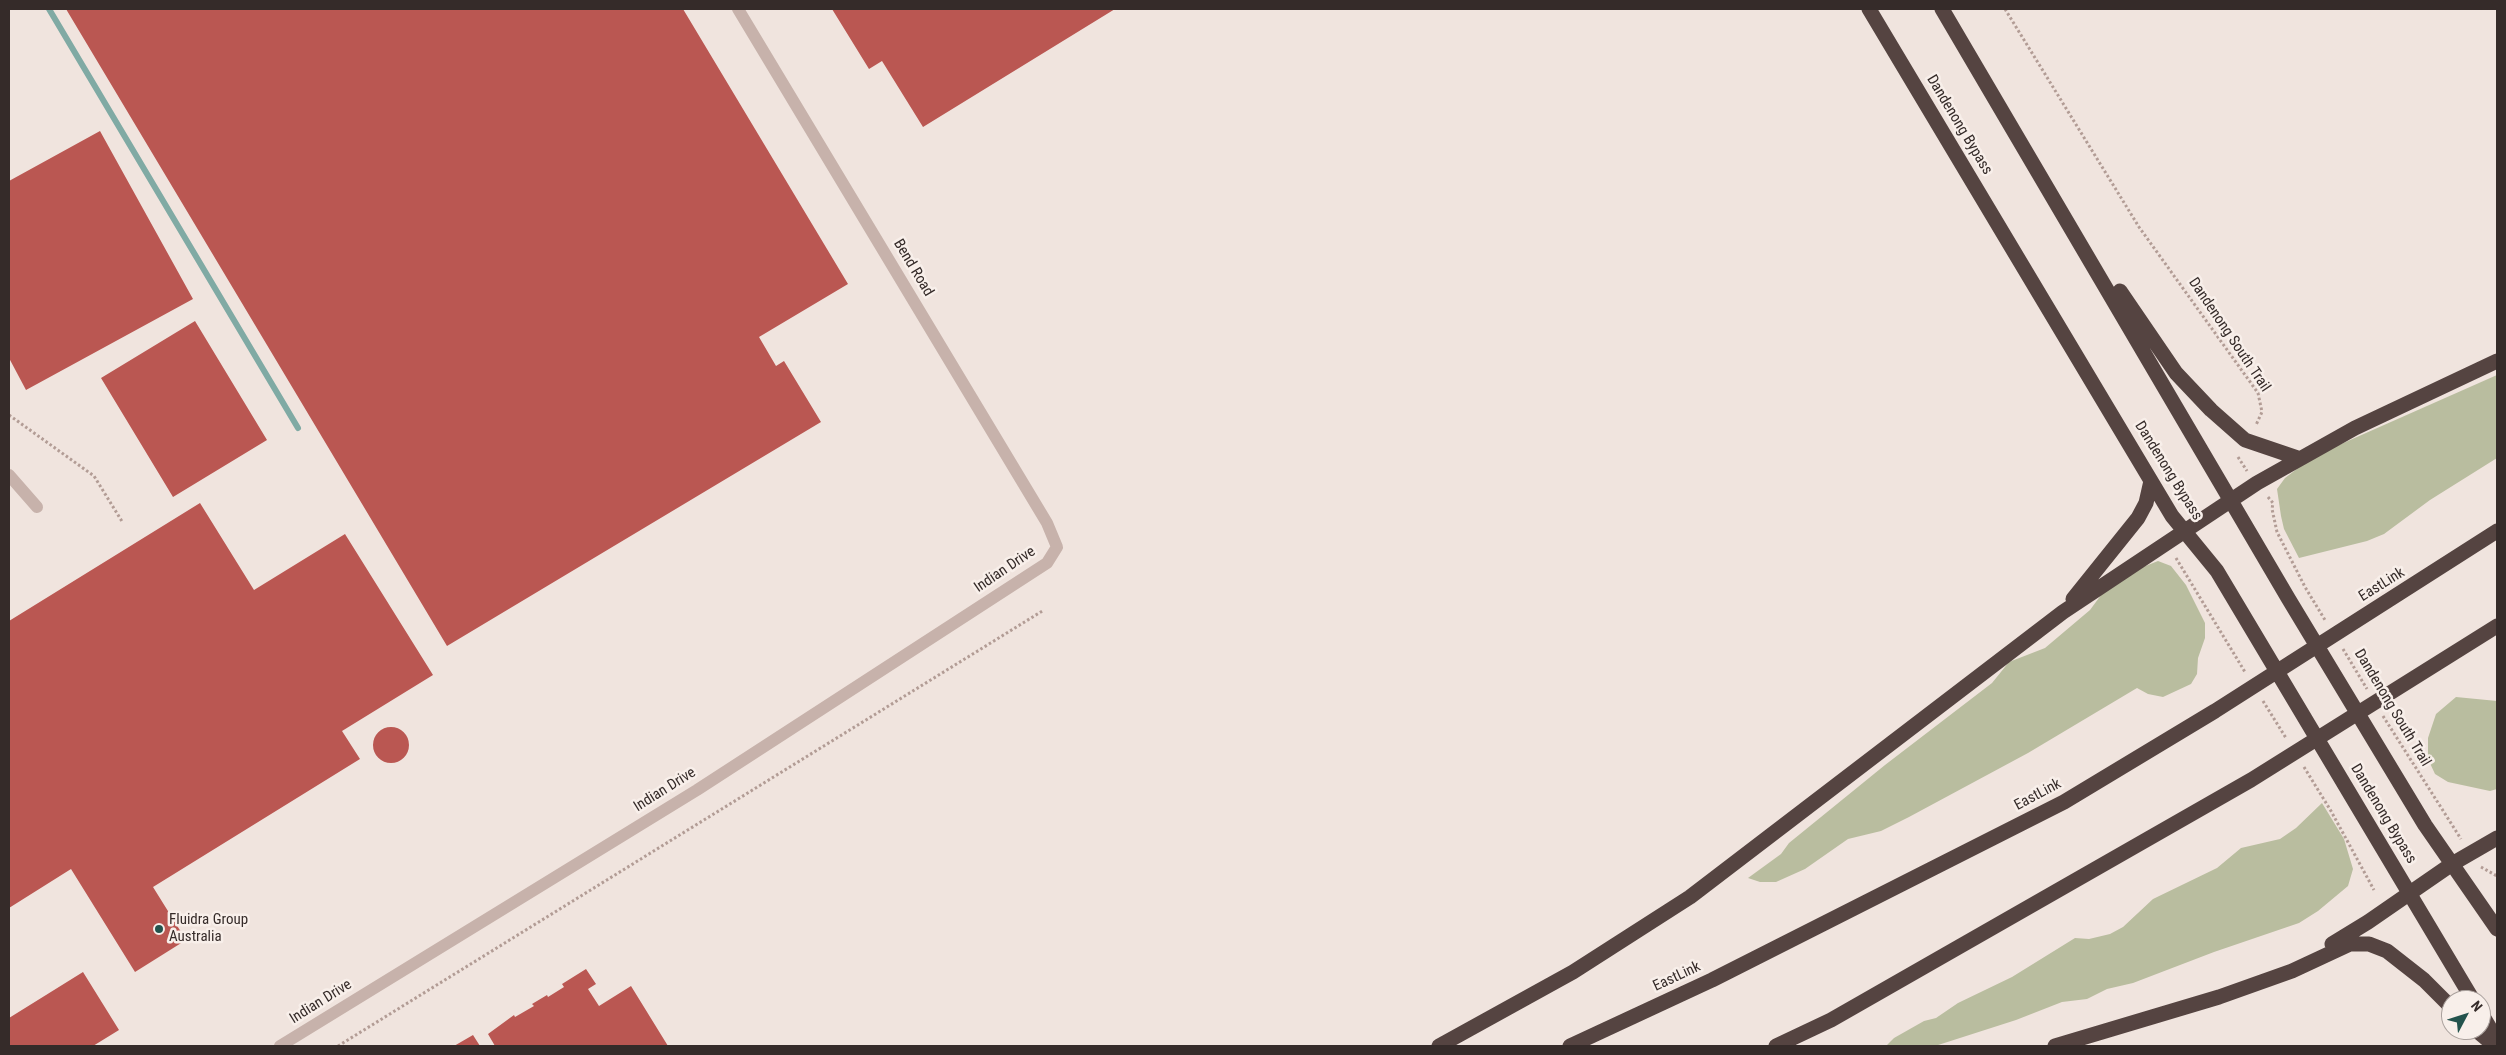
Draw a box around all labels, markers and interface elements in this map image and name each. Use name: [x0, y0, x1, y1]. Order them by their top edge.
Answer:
street label: Dandenong Bypass: [1922, 72, 1996, 178]
street label: Bend Road: [889, 236, 937, 300]
street label: Dandenong South Trail: [2184, 275, 2274, 395]
street label: Dandenong Bypass: [2130, 418, 2206, 524]
street label: Indian Drive: [971, 543, 1039, 597]
street label: EastLink: [2356, 564, 2408, 606]
street label: Dandenong South Trail: [2350, 646, 2434, 770]
street label: Dandenong Bypass: [2346, 761, 2420, 867]
street label: Indian Drive: [631, 764, 699, 816]
street label: EastLink: [2011, 775, 2065, 815]
place label: Fluidra Group Australia: [169, 911, 248, 946]
marker: Fluidra Group Australia: [153, 923, 165, 935]
street label: EastLink: [1650, 958, 1704, 996]
street label: Indian Drive: [287, 976, 355, 1028]
north arrow: [2441, 990, 2491, 1040]
text: N: [2468, 998, 2486, 1014]

